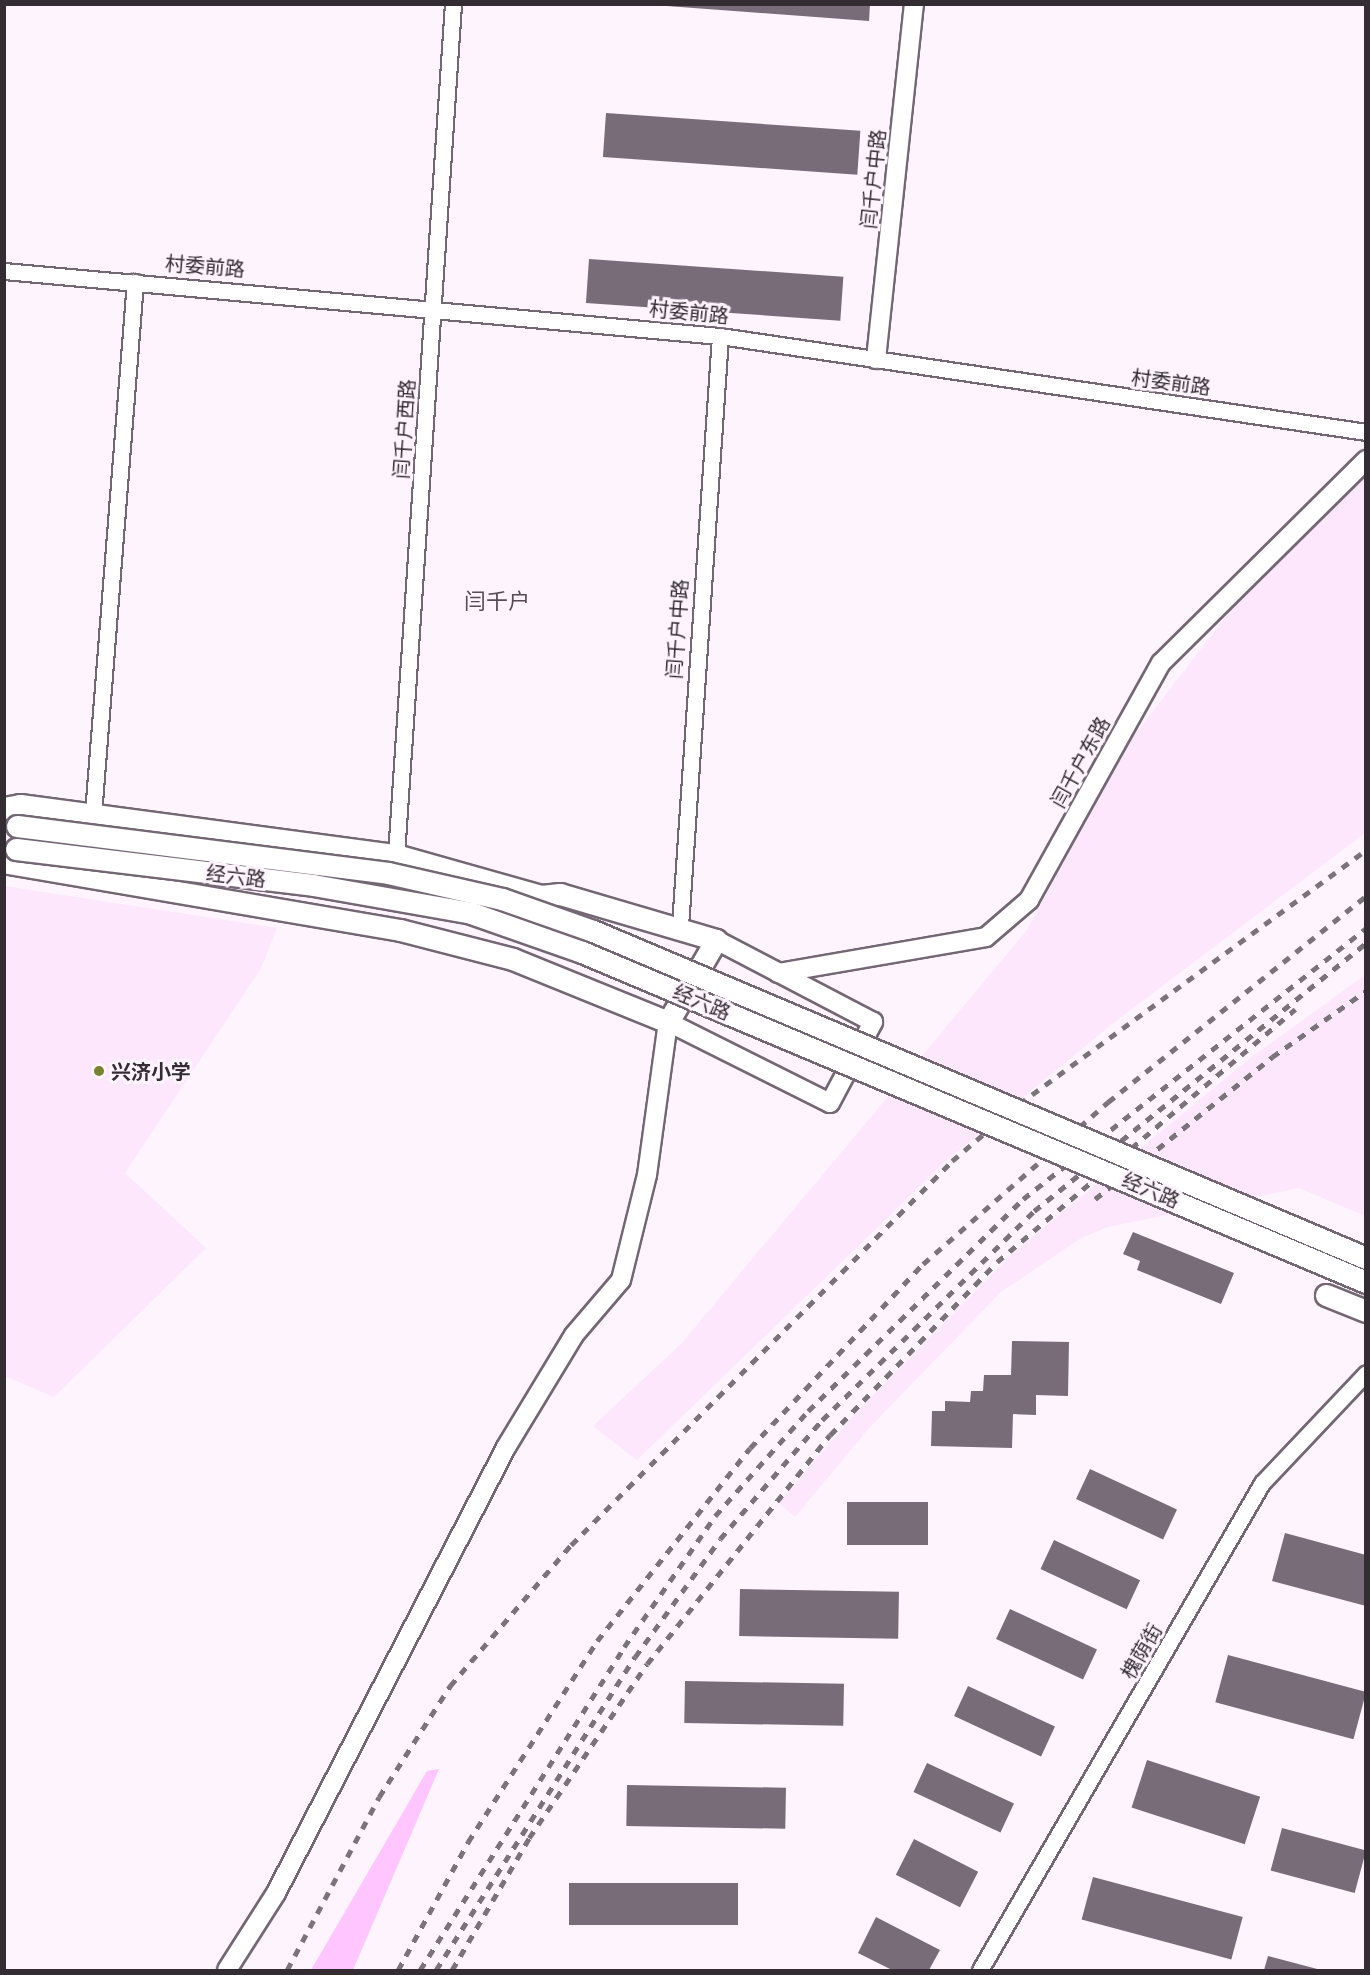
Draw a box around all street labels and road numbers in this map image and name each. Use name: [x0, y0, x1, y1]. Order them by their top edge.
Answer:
street label: 闫千户中路: [856, 128, 890, 230]
street label: 村委前路: [164, 251, 246, 281]
street label: 村委前路: [648, 296, 730, 328]
street label: 村委前路: [1130, 365, 1212, 399]
street label: 闫千户西路: [389, 378, 419, 480]
street label: 闫千户中路: [662, 578, 692, 680]
street label: 闫千户东路: [1045, 712, 1115, 812]
street label: 经六路: [205, 860, 267, 892]
street label: 经六路: [670, 979, 734, 1025]
street label: 经六路: [1119, 1167, 1183, 1213]
street label: 槐荫街: [1116, 1619, 1166, 1683]

